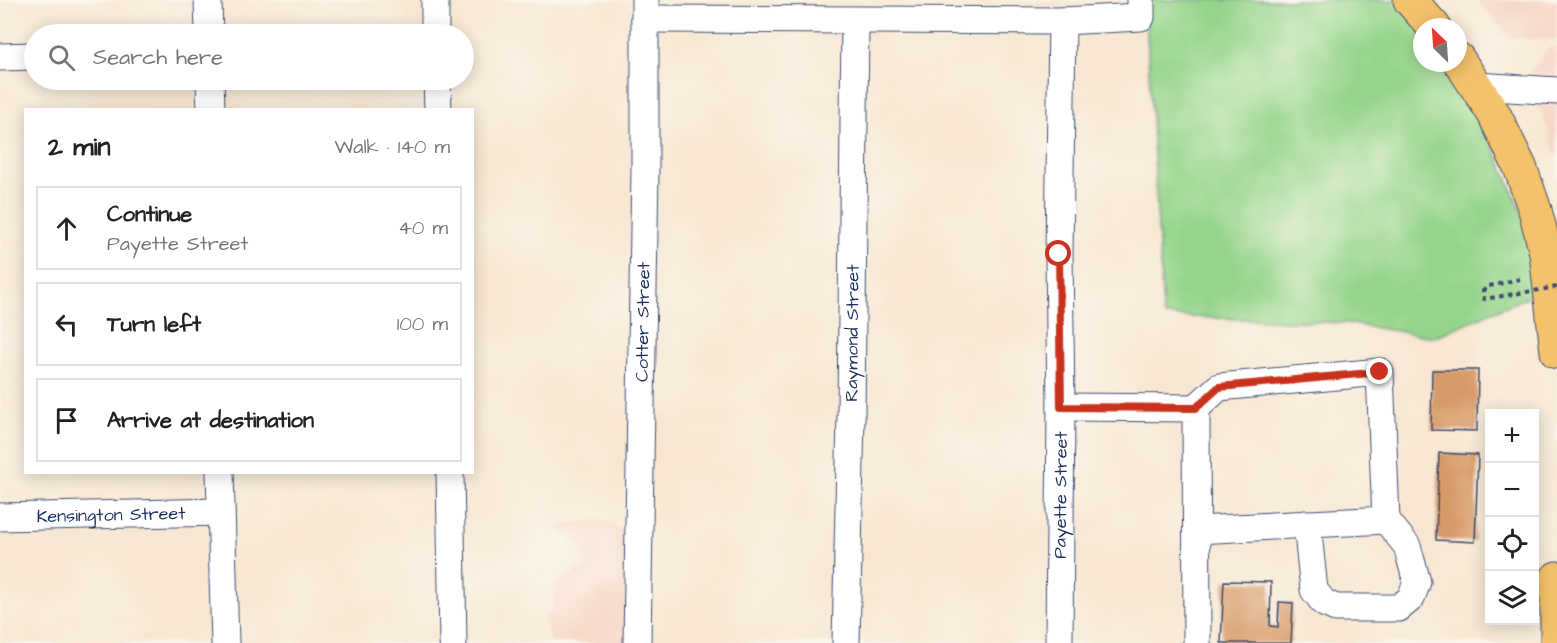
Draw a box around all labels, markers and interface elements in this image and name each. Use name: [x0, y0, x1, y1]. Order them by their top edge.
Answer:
north arrow: [1413, 18, 1467, 72]
search box: [24, 24, 474, 90]
icon: search: [45, 41, 78, 74]
text: Search here: [93, 42, 223, 73]
text: 2 min: [48, 129, 110, 165]
text: Walk · 140 m: [334, 133, 450, 161]
text: Continue: [107, 199, 192, 230]
icon: ahead: [50, 212, 83, 245]
text: 40 m: [398, 214, 448, 242]
text: Payette Street: [107, 230, 248, 258]
route start: [1045, 240, 1071, 266]
street label: Cotter Street: [629, 261, 656, 382]
street label: Raymond Street: [839, 264, 865, 402]
icon: left: [50, 308, 83, 341]
text: Turn left: [107, 309, 201, 340]
text: 100 m: [397, 310, 448, 338]
route end: [1366, 358, 1392, 384]
icon: arrive: [50, 404, 83, 437]
text: Arrive at destination: [107, 405, 314, 436]
map controls: [1485, 409, 1539, 625]
button: +: [1485, 409, 1539, 463]
street label: Payette Street: [1047, 430, 1073, 559]
button: −: [1485, 463, 1539, 517]
street label: Kensington Street: [36, 500, 186, 529]
button: locate: [1485, 517, 1539, 571]
button: layers: [1485, 571, 1539, 625]

